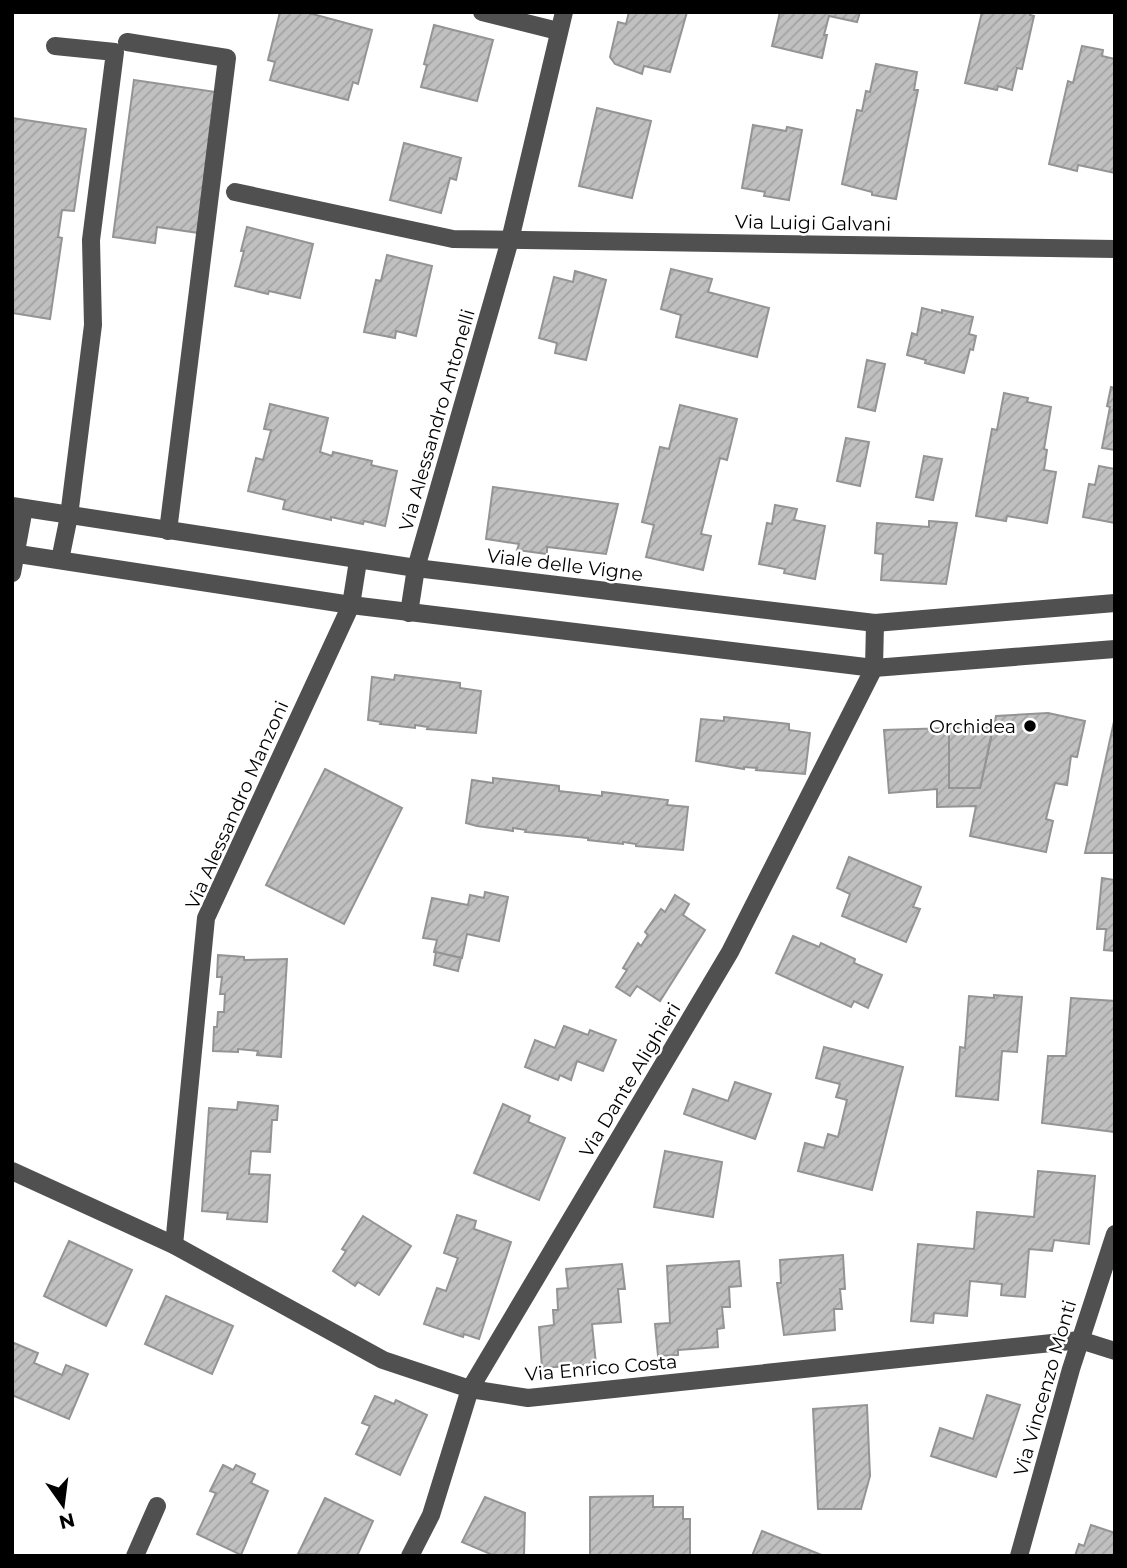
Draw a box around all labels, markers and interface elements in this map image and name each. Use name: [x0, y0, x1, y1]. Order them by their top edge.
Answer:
street label: Via Luigi Galvani: [735, 210, 891, 236]
street label: Via Alessandro Antonelli: [394, 306, 480, 534]
street label: Viale delle Vigne: [486, 544, 644, 586]
street label: Via Alessandro Manzoni: [181, 697, 293, 913]
place label: Orchidea: [929, 715, 1016, 738]
marker: Orchidea: [1022, 718, 1038, 734]
street label: Via Dante Alighieri: [575, 998, 685, 1162]
street label: Via Vincenzo Monti: [1009, 1297, 1081, 1479]
street label: Via Enrico Costa: [524, 1350, 678, 1386]
north arrow: [28, 1470, 98, 1540]
text: N: [57, 1508, 77, 1534]

